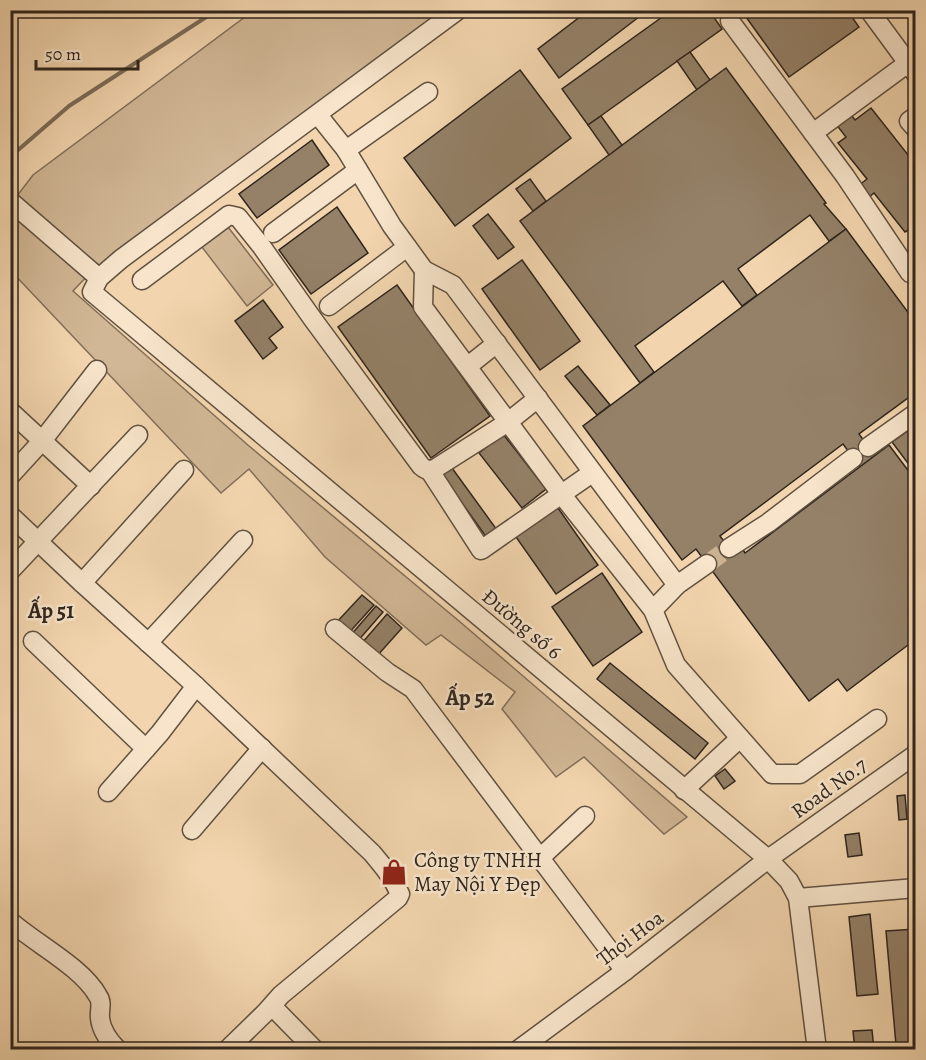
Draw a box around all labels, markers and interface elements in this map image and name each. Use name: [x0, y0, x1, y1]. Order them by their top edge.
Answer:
scale bar: [36, 33, 138, 71]
text: 50 m: [45, 42, 81, 66]
street label: Đường số 6: [476, 582, 568, 666]
district label: Ấp 51: [27, 595, 74, 626]
district label: Ấp 52: [445, 682, 495, 713]
street label: Road No.7: [785, 751, 873, 825]
place label: Công ty TNHH May Nội Y Đẹp: [414, 846, 542, 898]
shop icon: Công ty TNHH May Nội Y Đẹp: [379, 857, 409, 887]
street label: Thoi Hoa: [591, 904, 669, 972]

